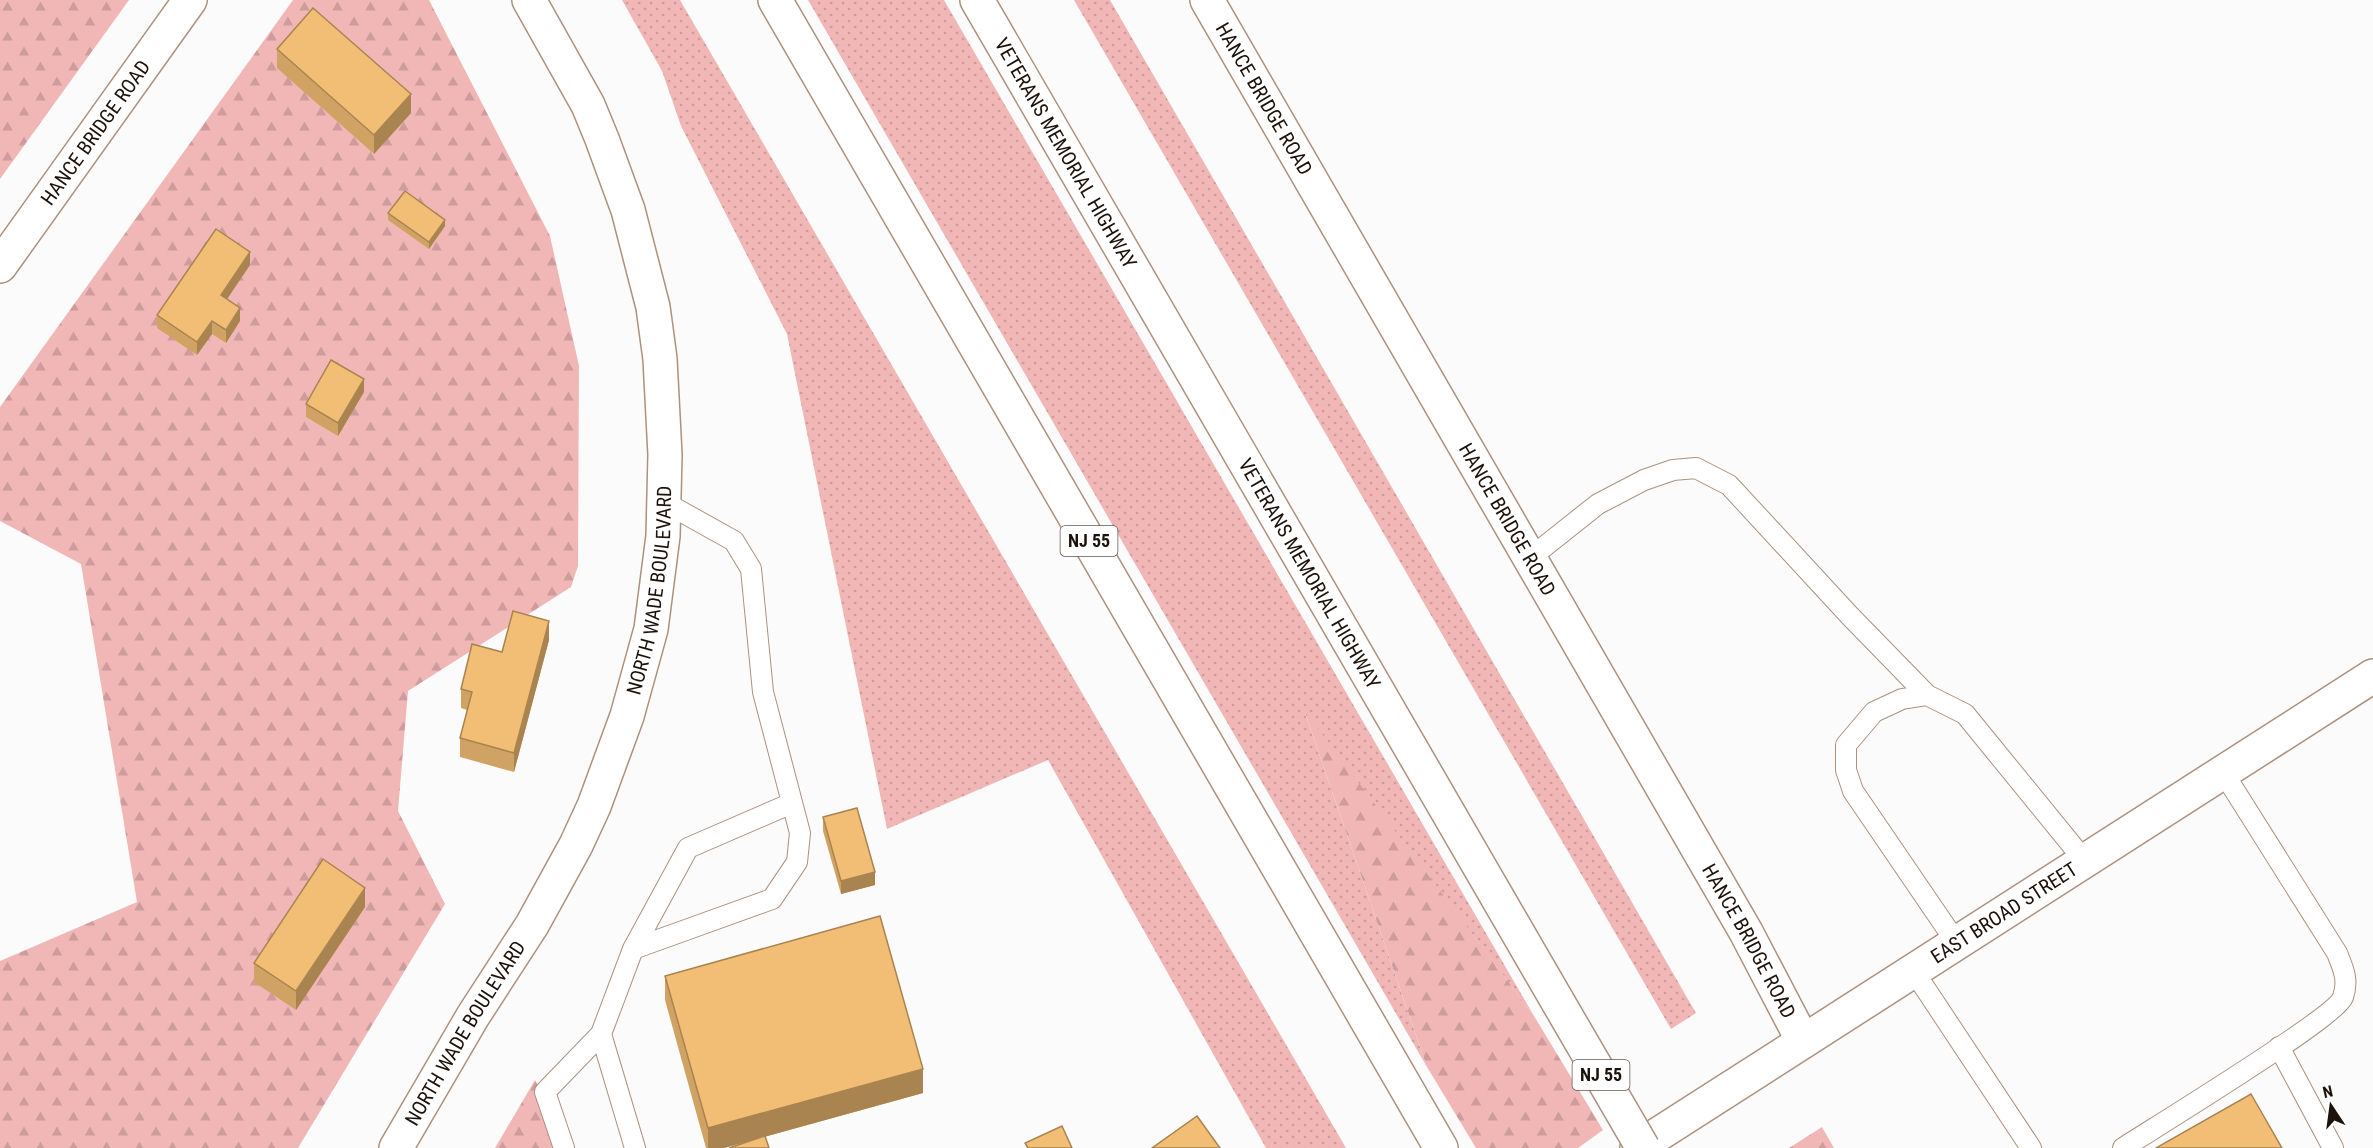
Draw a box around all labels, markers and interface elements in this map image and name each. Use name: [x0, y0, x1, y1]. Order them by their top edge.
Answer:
street label: HANCE BRIDGE ROAD: [1211, 18, 1318, 179]
street label: VETERANS MEMORIAL HIGHWAY: [990, 34, 1142, 273]
street label: HANCE BRIDGE ROAD: [36, 56, 155, 210]
street label: HANCE BRIDGE ROAD: [1454, 439, 1561, 600]
street label: VETERANS MEMORIAL HIGHWAY: [1233, 454, 1386, 694]
street label: NORTH WADE BOULEVARD: [621, 485, 676, 697]
road number: NJ 55: [1060, 526, 1118, 556]
street label: EAST BROAD STREET: [1926, 857, 2082, 968]
street label: HANCE BRIDGE ROAD: [1697, 860, 1801, 1022]
street label: NORTH WADE BOULEVARD: [400, 936, 530, 1130]
road number: NJ 55: [1572, 1060, 1630, 1090]
north arrow: [2301, 1076, 2361, 1136]
text: N: [2321, 1082, 2335, 1102]

